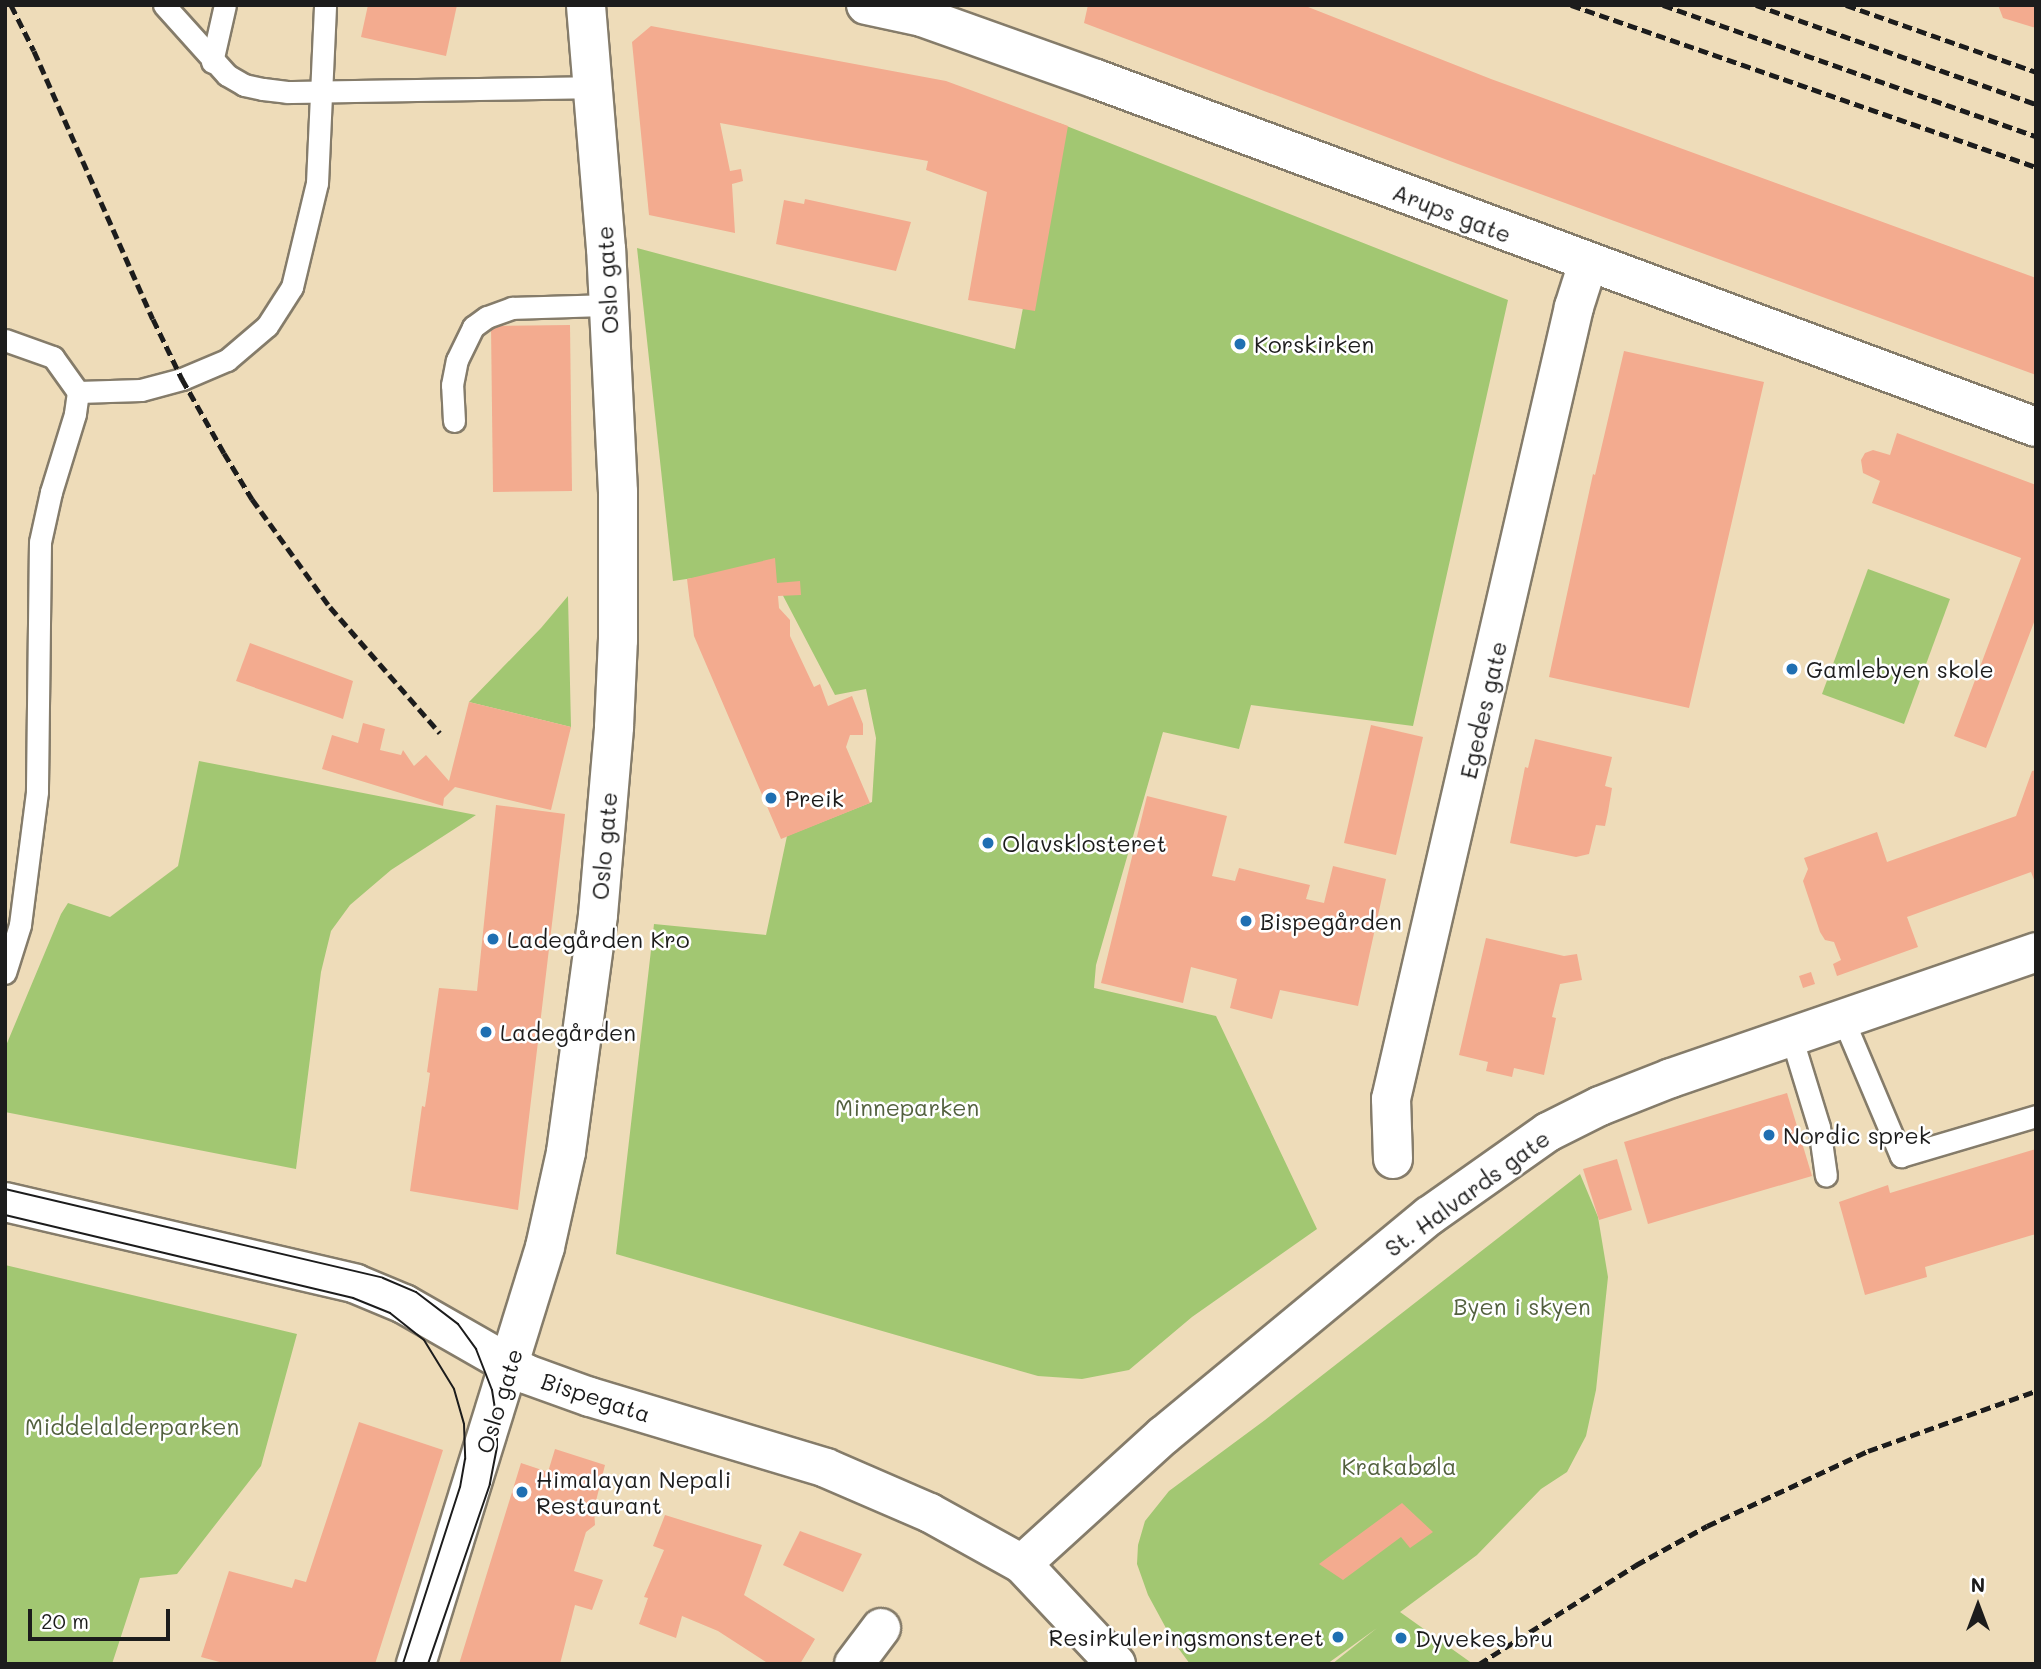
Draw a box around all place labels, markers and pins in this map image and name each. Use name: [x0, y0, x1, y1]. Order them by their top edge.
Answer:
place label: Korskirken: [1254, 330, 1374, 358]
marker: Korskirken: [1232, 336, 1248, 352]
place label: Gamlebyen skole: [1806, 655, 1994, 683]
marker: Gamlebyen skole: [1784, 661, 1800, 677]
place label: Preik: [785, 784, 844, 812]
marker: Preik: [763, 790, 779, 806]
place label: Olavsklosteret: [1002, 829, 1167, 857]
marker: Olavsklosteret: [980, 835, 996, 851]
place label: Bispegården: [1260, 907, 1402, 935]
marker: Bispegården: [1238, 913, 1254, 929]
place label: Ladegården Kro: [507, 925, 690, 953]
marker: Ladegården Kro: [485, 931, 501, 947]
place label: Ladegården: [500, 1018, 636, 1046]
marker: Ladegården: [478, 1024, 494, 1040]
place label: Nordic sprek: [1783, 1121, 1931, 1149]
marker: Nordic sprek: [1761, 1127, 1777, 1143]
place label: Himalayan Nepali Restaurant: [536, 1465, 731, 1519]
marker: Himalayan Nepali Restaurant: [514, 1484, 530, 1500]
place label: Resirkuleringsmonsteret: [1048, 1623, 1324, 1651]
place label: Dyvekes bru: [1415, 1624, 1553, 1652]
marker: Resirkuleringsmonsteret: [1330, 1629, 1346, 1645]
marker: Dyvekes bru: [1393, 1630, 1409, 1646]

